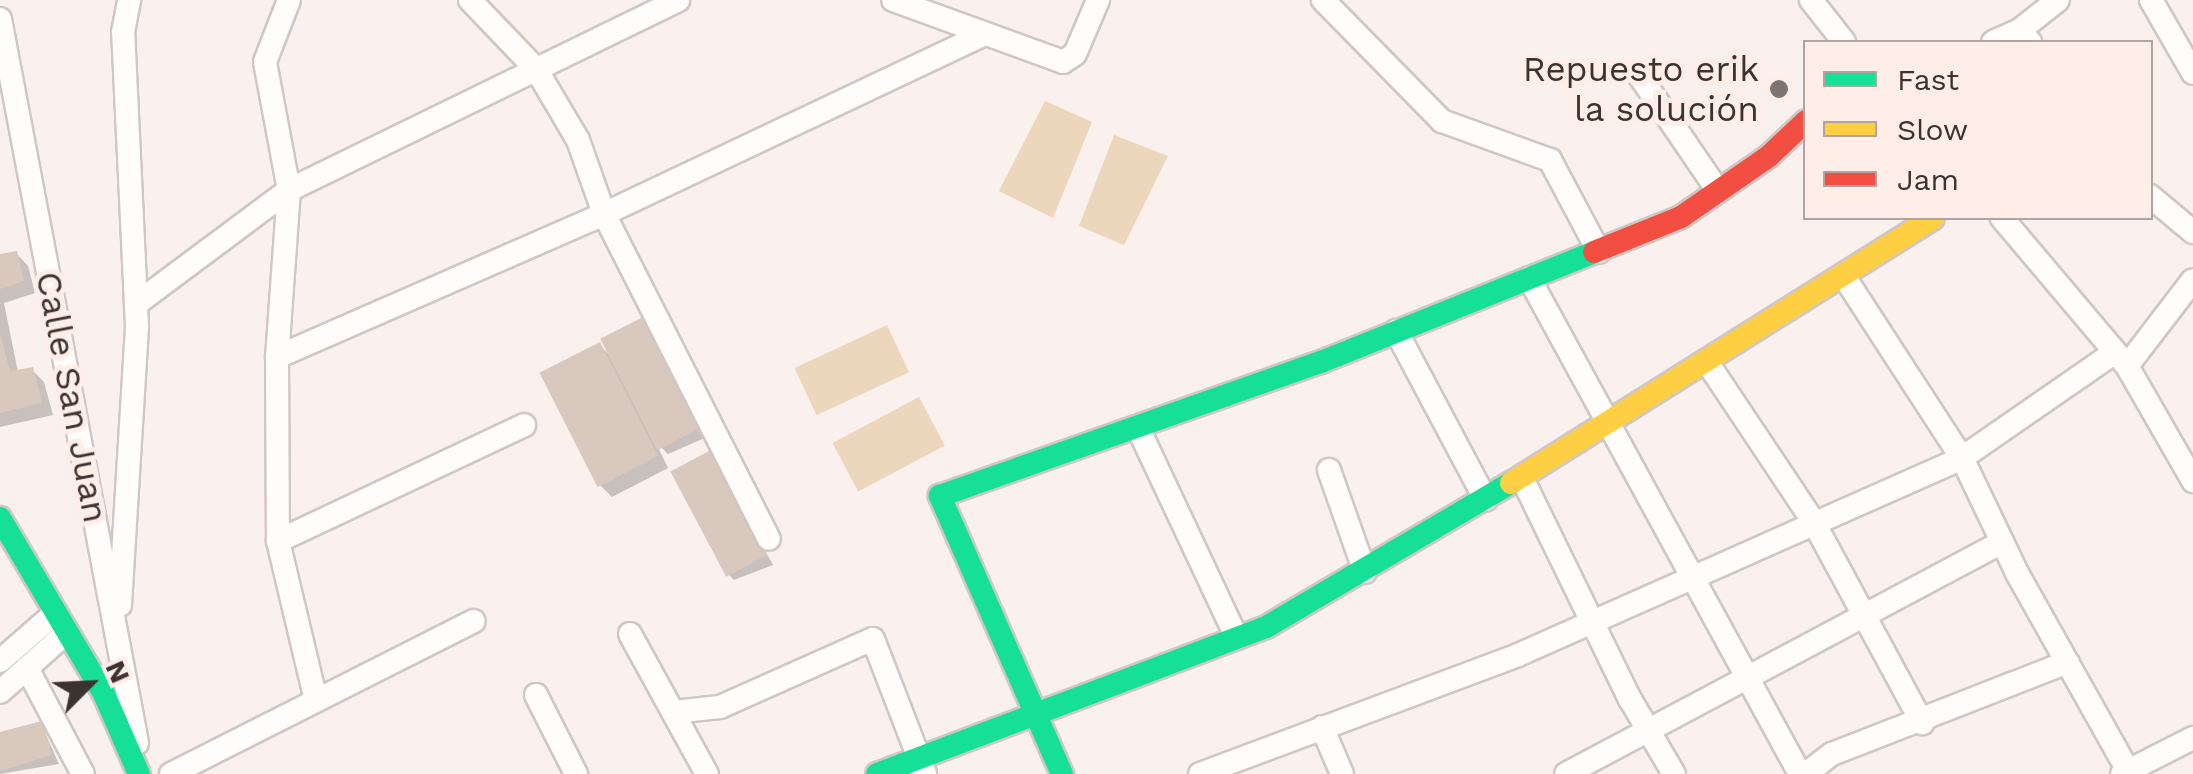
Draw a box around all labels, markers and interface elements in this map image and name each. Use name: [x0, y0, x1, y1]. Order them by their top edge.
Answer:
legend: [1803, 40, 2153, 220]
place label: Repuesto erik la solución: [1523, 48, 1759, 130]
text: Fast: [1897, 62, 1959, 97]
marker: Repuesto erik la solución: [1768, 78, 1790, 100]
text: Slow: [1897, 112, 1968, 147]
text: Jam: [1897, 162, 1959, 197]
street label: Calle San Juan: [27, 268, 117, 526]
north arrow: [40, 634, 140, 734]
text: N: [99, 655, 137, 688]

